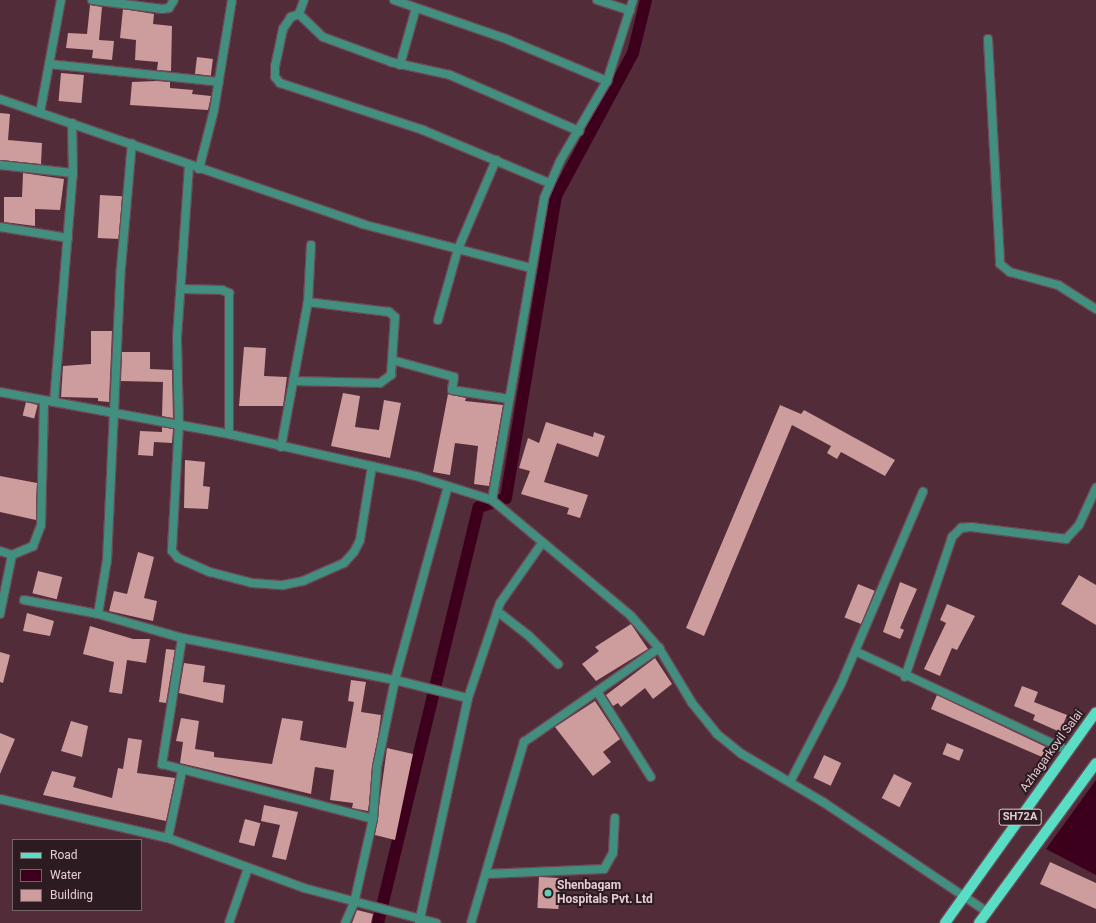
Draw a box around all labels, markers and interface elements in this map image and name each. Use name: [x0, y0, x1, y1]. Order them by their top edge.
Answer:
street label: Azhagarkovil Salai: [1017, 707, 1087, 795]
road number: SH72A: [998, 808, 1042, 826]
legend: [12, 839, 142, 911]
text: Road: [50, 848, 78, 862]
text: Water: [50, 868, 81, 882]
place label: Shenbagam Hospitals Pvt. Ltd: [557, 879, 653, 907]
marker: Shenbagam Hospitals Pvt. Ltd: [542, 887, 554, 899]
text: Building: [50, 888, 93, 902]

